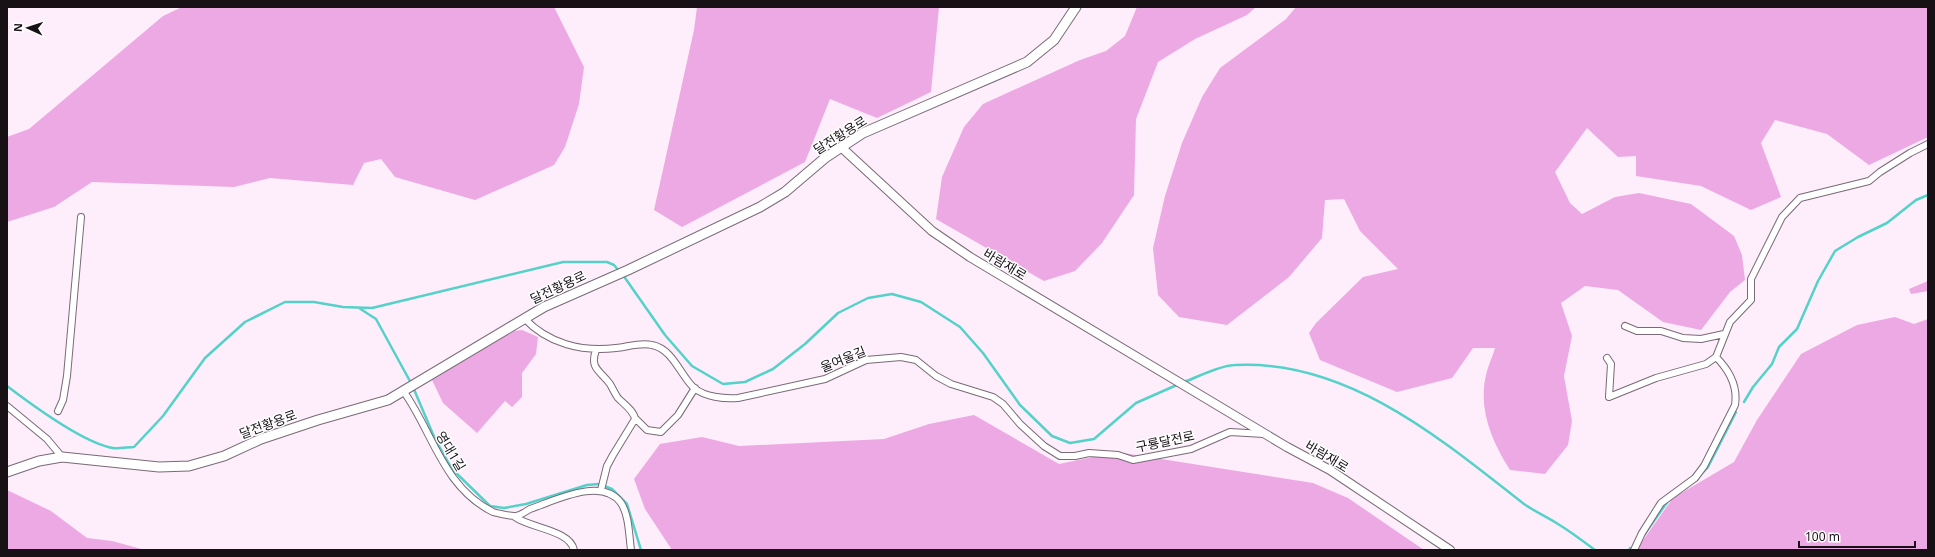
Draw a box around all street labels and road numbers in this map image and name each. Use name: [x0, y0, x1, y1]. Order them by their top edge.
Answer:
street label: 달전황용로: [810, 112, 870, 158]
street label: 바람재로: [980, 244, 1030, 284]
street label: 달전황용로: [527, 266, 589, 308]
street label: 울여울길: [817, 342, 869, 376]
street label: 달전황용로: [237, 405, 299, 443]
street label: 구룡달전로: [1134, 426, 1196, 456]
street label: 영대1길: [432, 428, 470, 474]
street label: 바람재로: [1302, 436, 1352, 476]

